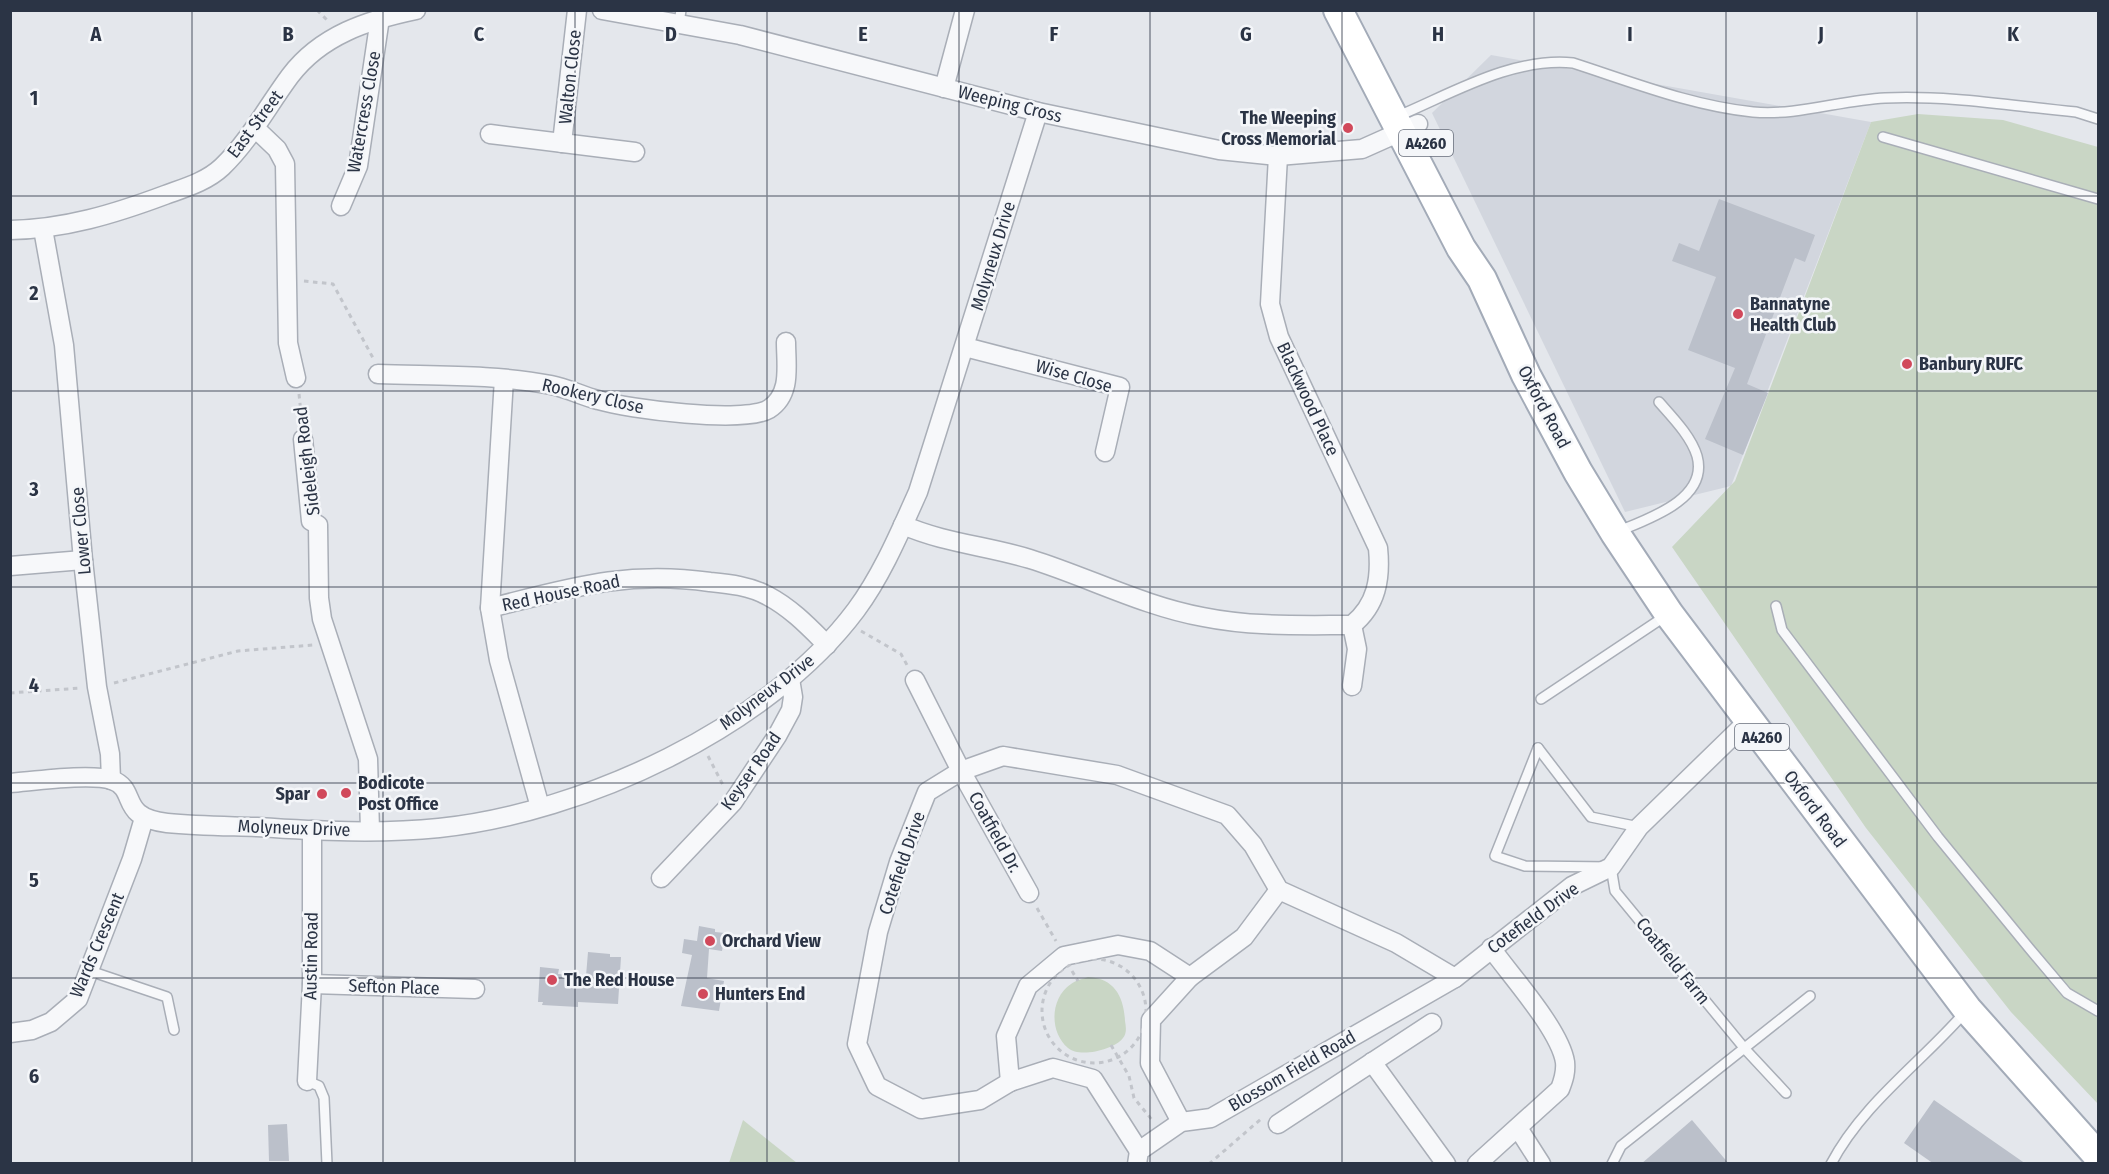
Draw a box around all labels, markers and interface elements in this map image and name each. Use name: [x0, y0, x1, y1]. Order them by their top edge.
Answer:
text: A: [90, 22, 103, 46]
text: B: [282, 22, 294, 46]
text: C: [474, 22, 485, 46]
text: D: [665, 22, 677, 46]
text: E: [858, 22, 868, 46]
text: F: [1050, 22, 1059, 46]
text: G: [1240, 22, 1252, 46]
text: H: [1432, 22, 1444, 46]
text: I: [1627, 22, 1633, 46]
text: J: [1817, 22, 1824, 46]
text: K: [2007, 22, 2019, 46]
street label: Walton Close: [554, 29, 586, 125]
street label: Watercress Close: [342, 49, 386, 175]
street label: Weeping Cross: [956, 80, 1065, 128]
text: 1: [30, 86, 38, 110]
street label: East Street: [222, 86, 288, 162]
place label: The Weeping Cross Memorial: [1221, 107, 1336, 150]
marker: The Weeping Cross Memorial: [1341, 121, 1355, 135]
road number: A4260: [1399, 130, 1453, 156]
street label: Molyneux Drive: [966, 199, 1020, 313]
text: 2: [28, 281, 39, 305]
place label: Bannatyne Health Club: [1750, 293, 1837, 336]
marker: Bannatyne Health Club: [1731, 307, 1745, 321]
street label: Blackwood Place: [1272, 339, 1344, 459]
place label: Banbury RUFC: [1919, 353, 2024, 375]
street label: Wise Close: [1033, 355, 1115, 397]
marker: Banbury RUFC: [1900, 357, 1914, 371]
street label: Oxford Road: [1513, 362, 1575, 452]
street label: Rookery Close: [540, 374, 646, 418]
street label: Sideleigh Road: [289, 405, 325, 517]
text: 3: [28, 477, 39, 501]
street label: Lower Close: [66, 486, 96, 576]
street label: Red House Road: [500, 570, 622, 616]
street label: Molyneux Drive: [715, 649, 819, 735]
text: 4: [29, 673, 39, 697]
road number: A4260: [1735, 724, 1789, 750]
street label: Keyser Road: [716, 728, 786, 814]
street label: Oxford Road: [1779, 766, 1851, 852]
place label: Bodicote Post Office: [358, 772, 439, 815]
place label: Spar: [275, 783, 310, 805]
marker: Bodicote Post Office: [339, 786, 353, 800]
marker: Spar: [315, 787, 329, 801]
street label: Coatfield Dr.: [964, 788, 1026, 876]
street label: Cotefield Drive: [874, 808, 930, 918]
street label: Molyneux Drive: [237, 815, 351, 841]
text: 5: [29, 868, 39, 892]
street label: Cotefield Drive: [1483, 877, 1583, 959]
street label: Wards Crescent: [65, 889, 129, 1001]
street label: Austin Road: [299, 912, 323, 1000]
street label: Coatfield Farm: [1631, 913, 1715, 1009]
place label: Orchard View: [722, 930, 822, 952]
marker: Orchard View: [703, 934, 717, 948]
place label: The Red House: [564, 969, 674, 991]
marker: The Red House: [545, 973, 559, 987]
street label: Sefton Place: [348, 974, 440, 1000]
place label: Hunters End: [715, 983, 805, 1005]
marker: Hunters End: [696, 987, 710, 1001]
street label: Blossom Field Road: [1224, 1026, 1360, 1116]
text: 6: [29, 1064, 39, 1088]

